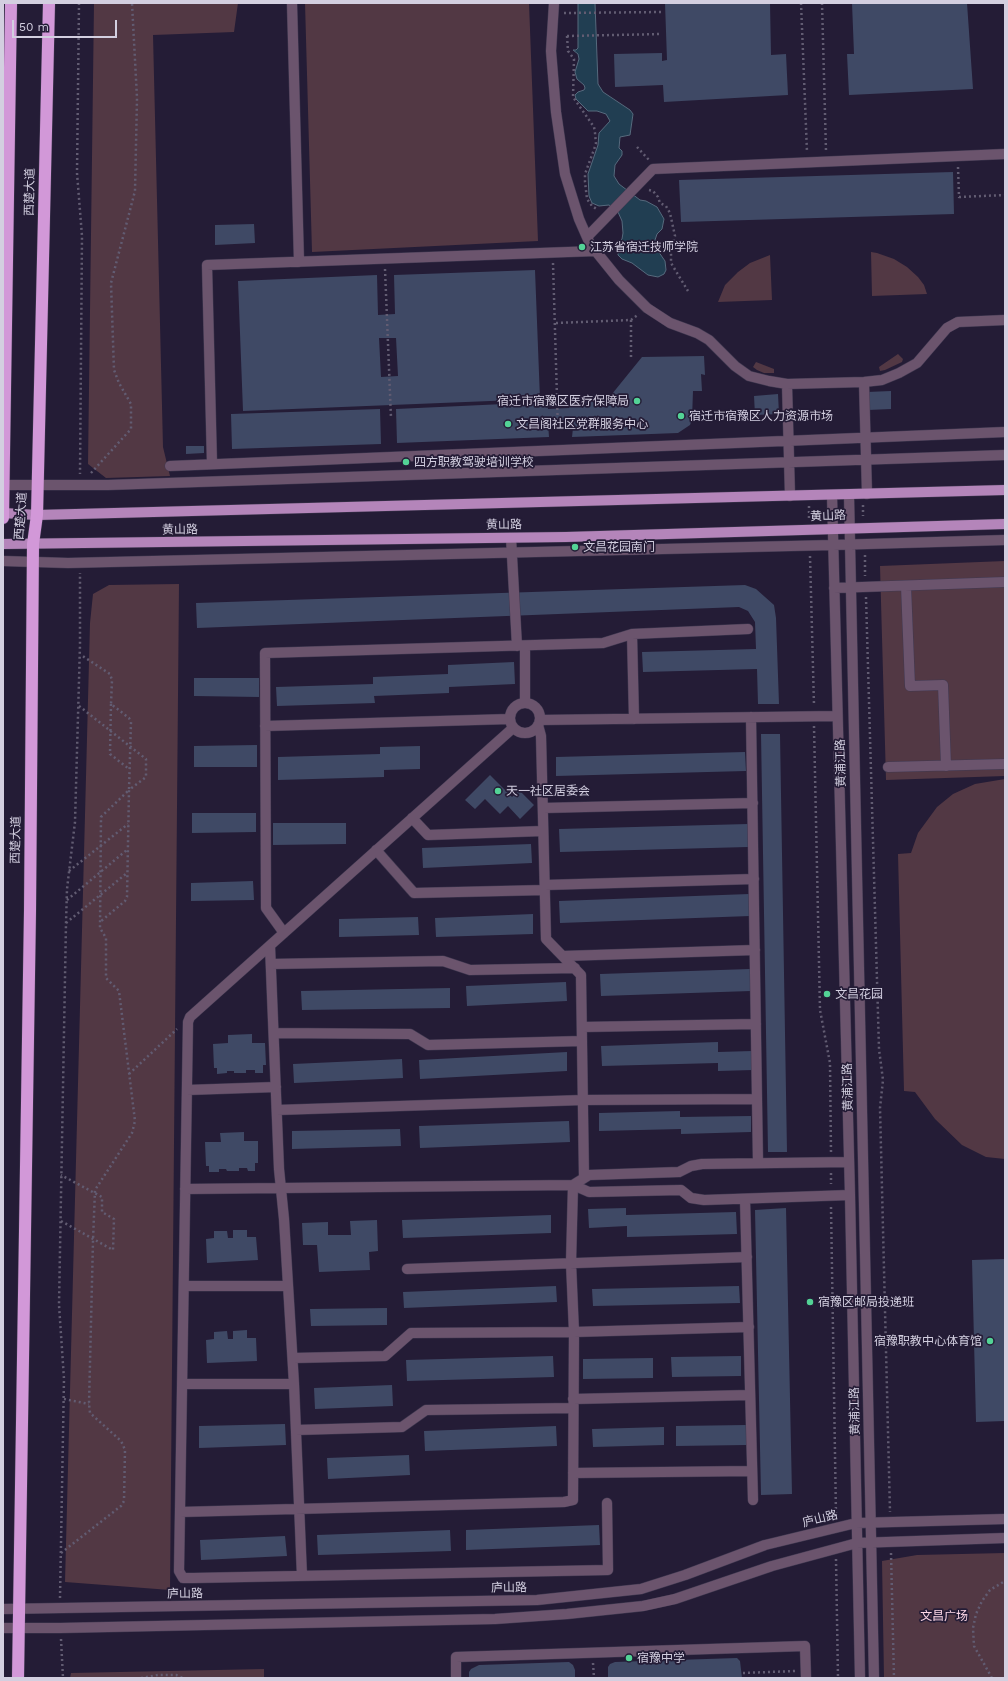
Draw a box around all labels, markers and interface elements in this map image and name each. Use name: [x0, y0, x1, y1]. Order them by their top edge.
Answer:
scale bar: [14, 12, 119, 38]
text: 50 m: [19, 20, 49, 34]
street label: 西楚大道: [22, 168, 38, 216]
place label: 江苏省宿迁技师学院: [590, 240, 698, 254]
marker: 江苏省宿迁技师学院: [577, 242, 587, 252]
place label: 宿迁市宿豫区医疗保障局: [497, 394, 629, 408]
marker: 宿迁市宿豫区医疗保障局: [632, 396, 642, 406]
place label: 宿迁市宿豫区人力资源市场: [689, 409, 833, 423]
marker: 宿迁市宿豫区人力资源市场: [676, 411, 686, 421]
place label: 文昌阁社区党群服务中心: [516, 417, 648, 431]
marker: 文昌阁社区党群服务中心: [503, 419, 513, 429]
place label: 四方职教驾驶培训学校: [414, 455, 534, 469]
marker: 四方职教驾驶培训学校: [401, 457, 411, 467]
street label: 西楚大道: [12, 492, 30, 540]
street label: 黄山路: [810, 508, 846, 524]
street label: 黄山路: [486, 517, 522, 533]
street label: 黄山路: [162, 522, 198, 538]
place label: 文昌花园南门: [583, 540, 655, 554]
marker: 文昌花园南门: [570, 542, 580, 552]
street label: 黄浦江路: [833, 739, 849, 787]
place label: 天一社区居委会: [506, 784, 590, 798]
marker: 天一社区居委会: [493, 786, 503, 796]
street label: 西楚大道: [8, 816, 24, 864]
place label: 文昌花园: [835, 987, 883, 1001]
marker: 文昌花园: [822, 989, 832, 999]
street label: 黄浦江路: [840, 1063, 856, 1111]
place label: 宿豫区邮局投递班: [818, 1295, 914, 1309]
marker: 宿豫区邮局投递班: [805, 1297, 815, 1307]
place label: 宿豫职教中心体育馆: [874, 1334, 982, 1348]
marker: 宿豫职教中心体育馆: [985, 1336, 995, 1346]
street label: 黄浦江路: [847, 1387, 863, 1435]
street label: 庐山路: [801, 1508, 839, 1530]
street label: 庐山路: [491, 1580, 527, 1596]
street label: 庐山路: [167, 1586, 203, 1602]
park label: 文昌广场: [920, 1609, 968, 1623]
place label: 宿豫中学: [637, 1651, 685, 1665]
marker: 宿豫中学: [624, 1653, 634, 1663]

